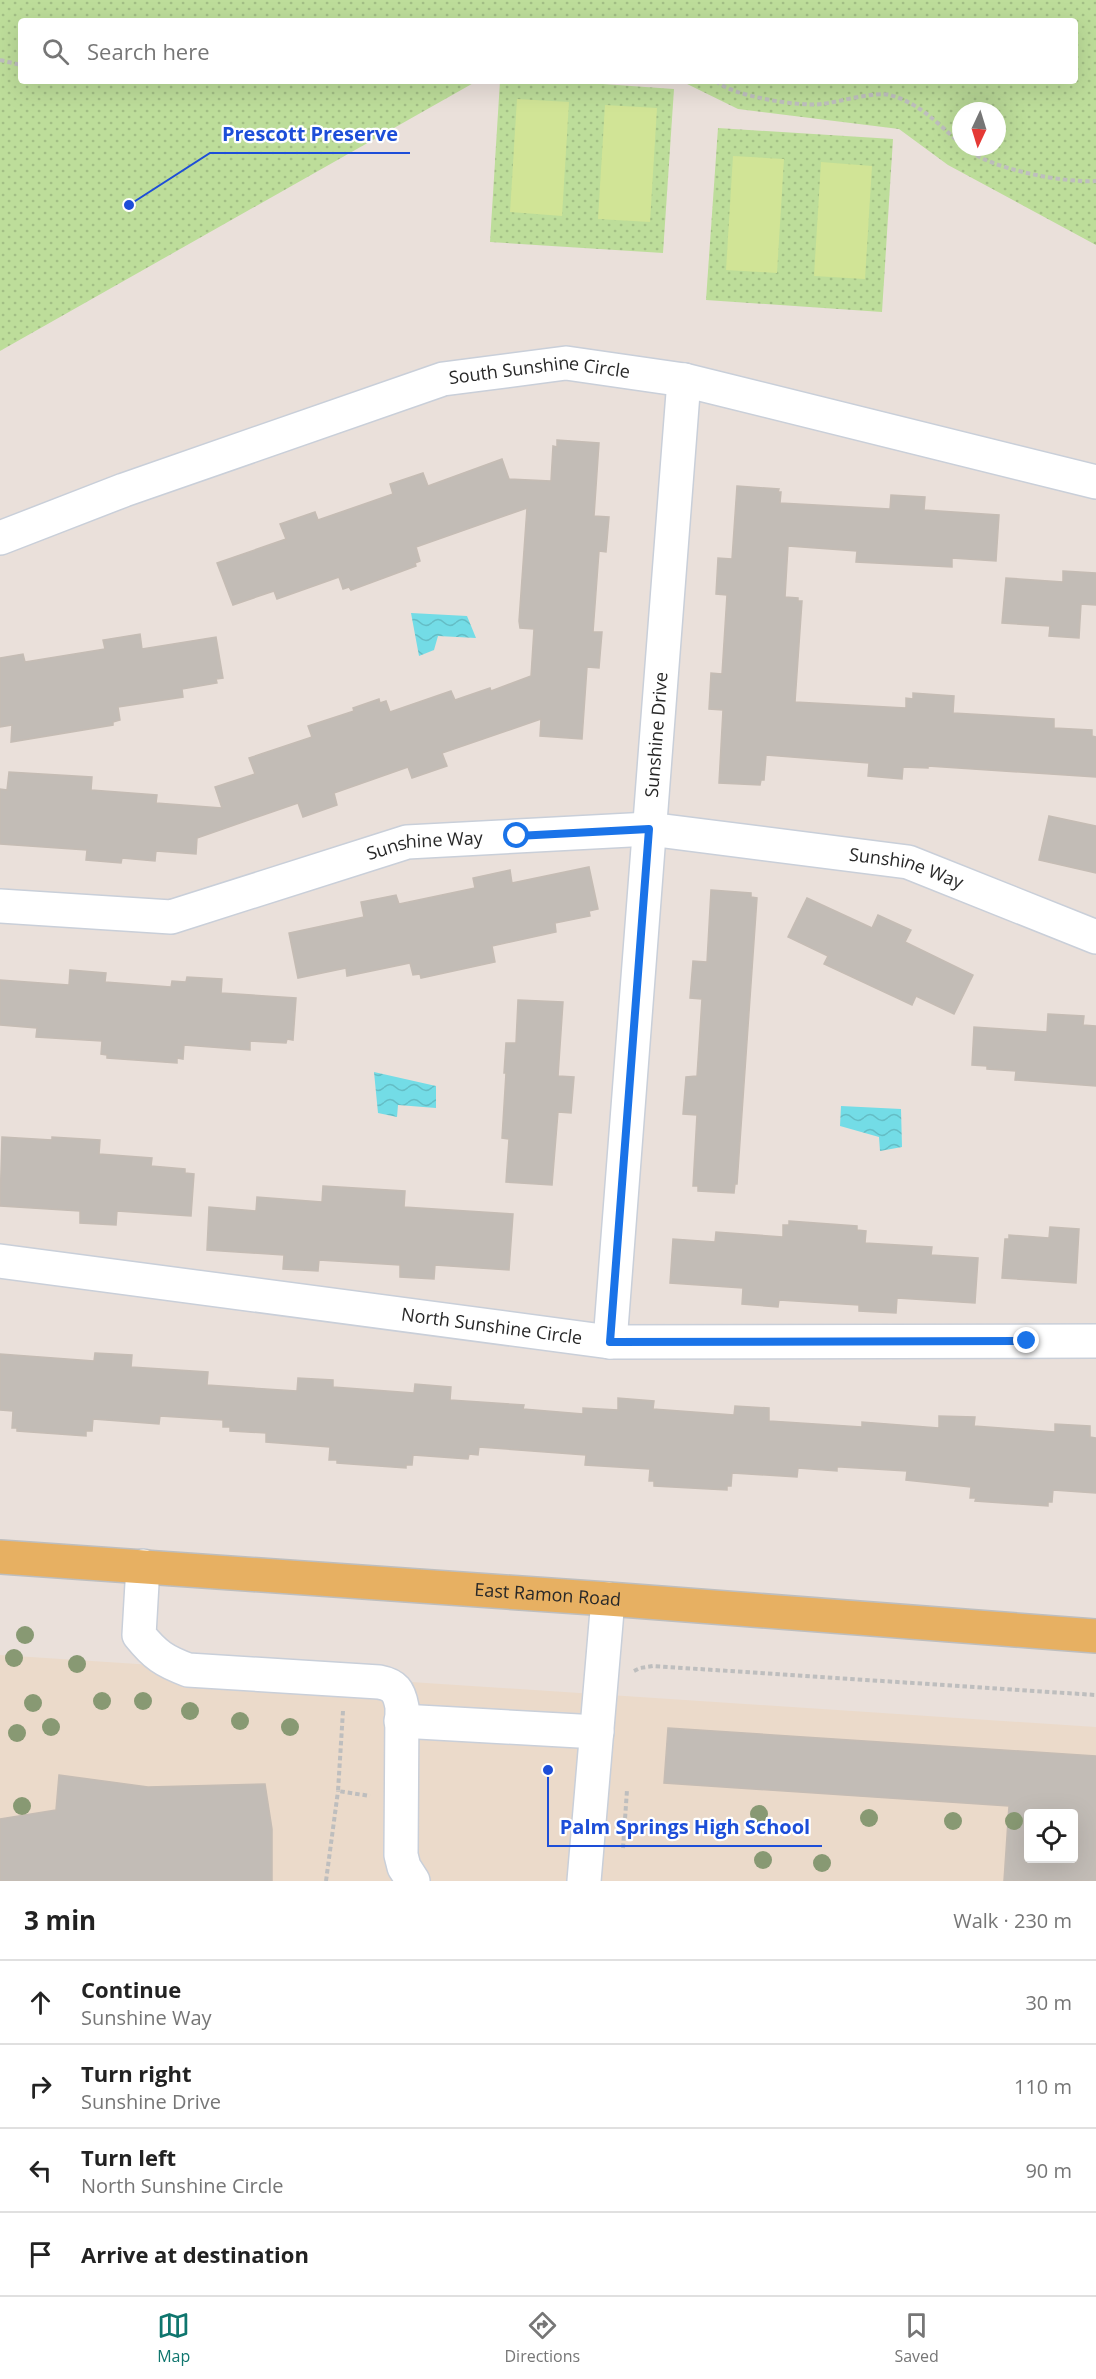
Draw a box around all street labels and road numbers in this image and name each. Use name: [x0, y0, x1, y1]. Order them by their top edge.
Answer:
street label: South Sunshine Circle: [447, 350, 632, 389]
street label: Sunshine Drive: [639, 671, 673, 798]
street label: Sunshine Way: [363, 825, 484, 865]
street label: Sunshine Way: [848, 842, 968, 894]
street label: North Sunshine Circle: [400, 1301, 584, 1349]
street label: East Ramon Road: [474, 1577, 622, 1611]

